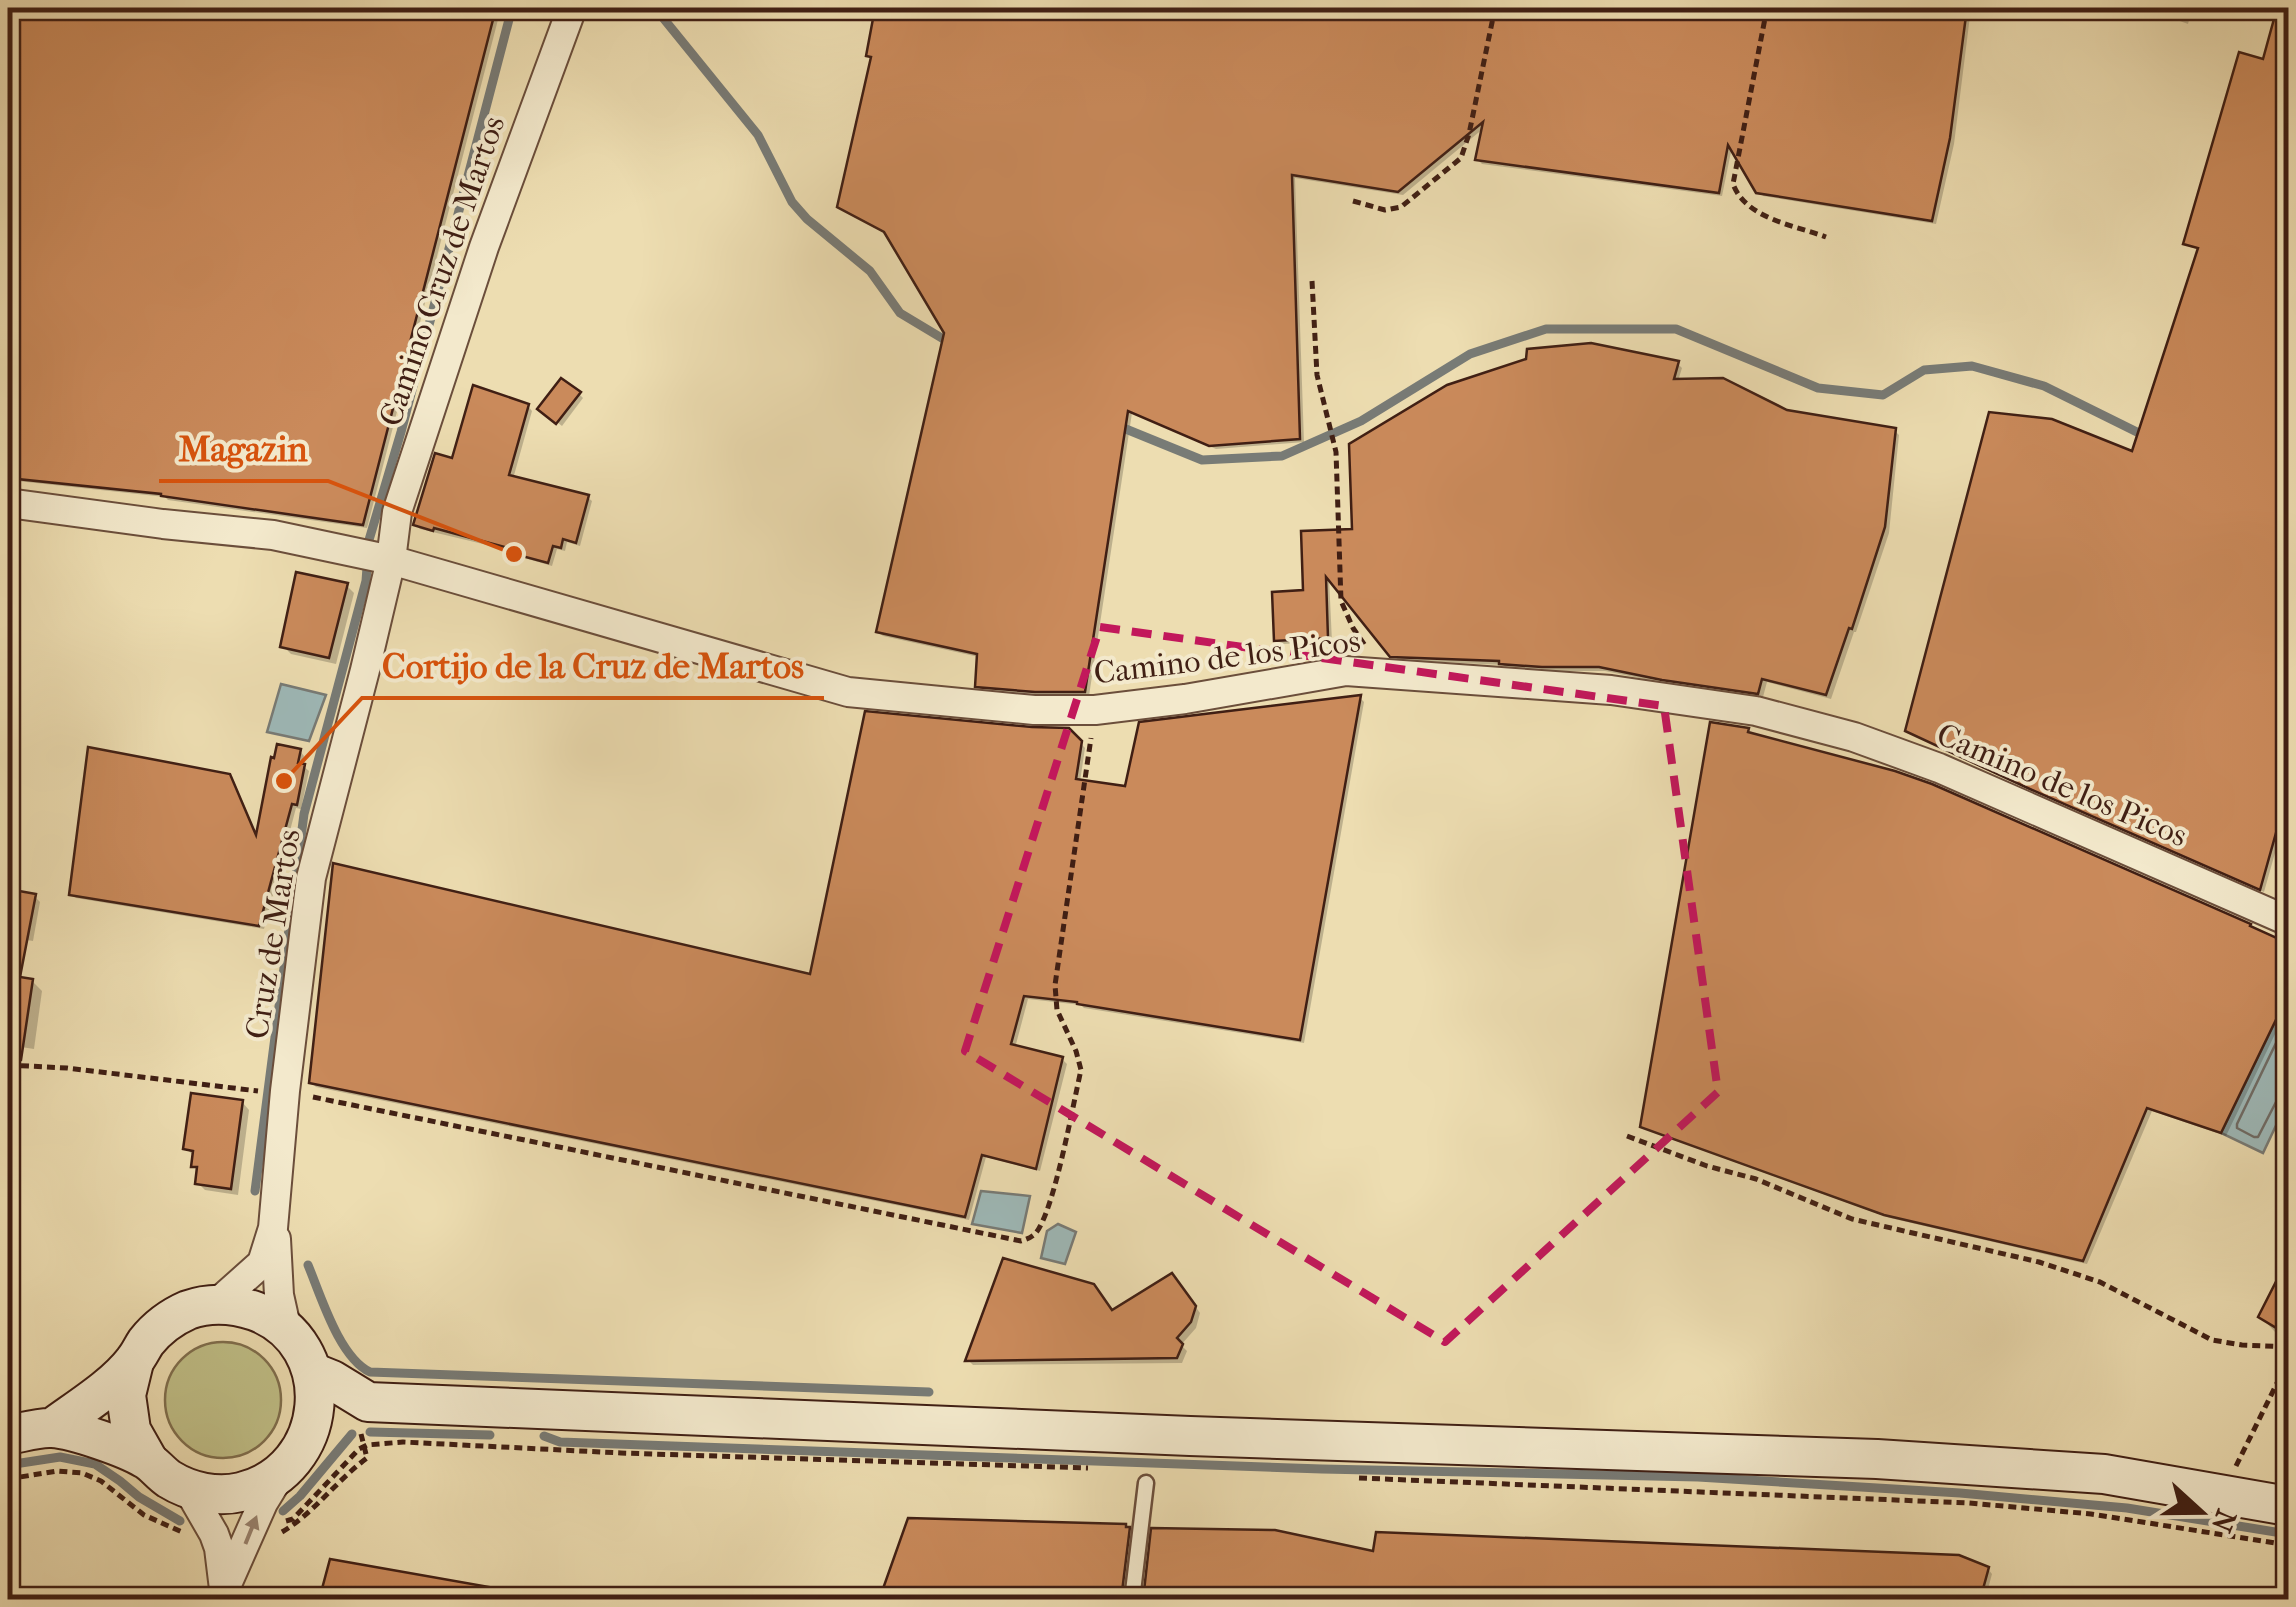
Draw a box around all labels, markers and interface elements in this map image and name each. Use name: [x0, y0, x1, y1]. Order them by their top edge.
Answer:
street label: Camino Cruz de Martos: [372, 111, 512, 431]
callout: Magazin: [159, 416, 328, 481]
text: Magazin: [178, 429, 308, 470]
street label: Camino de los Picos: [1092, 622, 1362, 692]
callout: Cortijo de la Cruz de Martos: [362, 633, 824, 698]
text: Cortijo de la Cruz de Martos: [382, 646, 804, 687]
street label: Camino de los Picos: [1931, 716, 2193, 854]
street label: Cruz de Martos: [238, 827, 308, 1041]
north arrow: [2151, 1462, 2251, 1562]
text: N: [2204, 1505, 2243, 1537]
one-way arrow: [244, 1515, 260, 1545]

